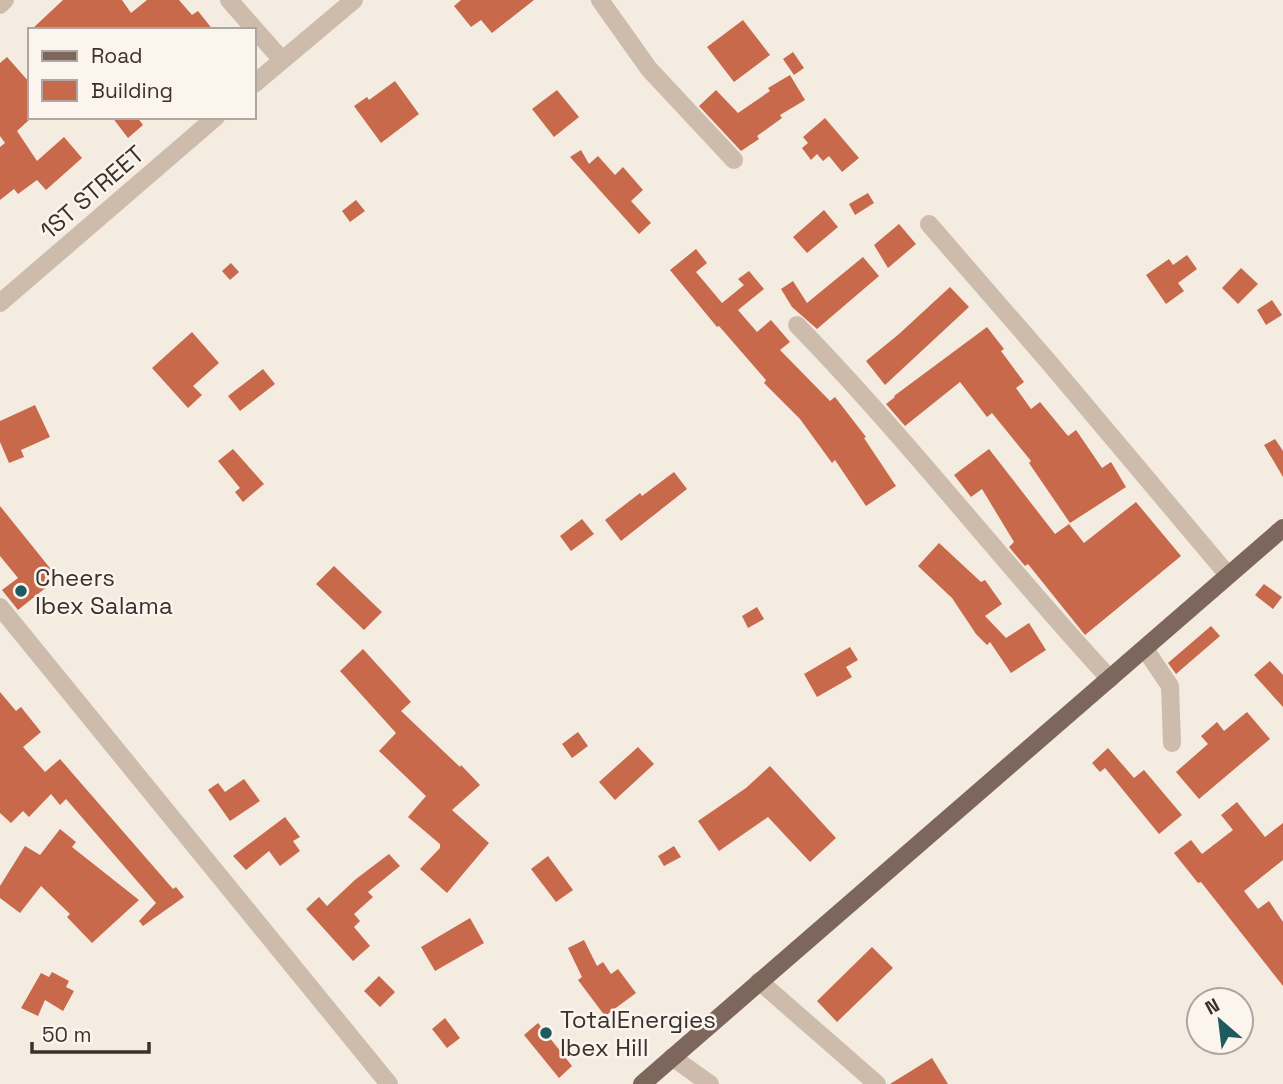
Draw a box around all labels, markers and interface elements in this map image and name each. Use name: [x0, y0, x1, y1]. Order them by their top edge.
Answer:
legend: [28, 28, 256, 119]
text: Road: [91, 42, 143, 69]
text: Building: [91, 77, 173, 104]
street label: 1ST STREET: [34, 138, 150, 246]
place label: Cheers Ibex Salama: [35, 562, 173, 621]
marker: Cheers Ibex Salama: [13, 583, 29, 599]
north arrow: [1185, 986, 1255, 1056]
text: N: [1201, 992, 1224, 1020]
place label: TotalEnergies Ibex Hill: [560, 1004, 716, 1063]
scale bar: [32, 1010, 149, 1054]
text: 50 m: [42, 1021, 92, 1048]
marker: TotalEnergies Ibex Hill: [538, 1025, 554, 1041]

